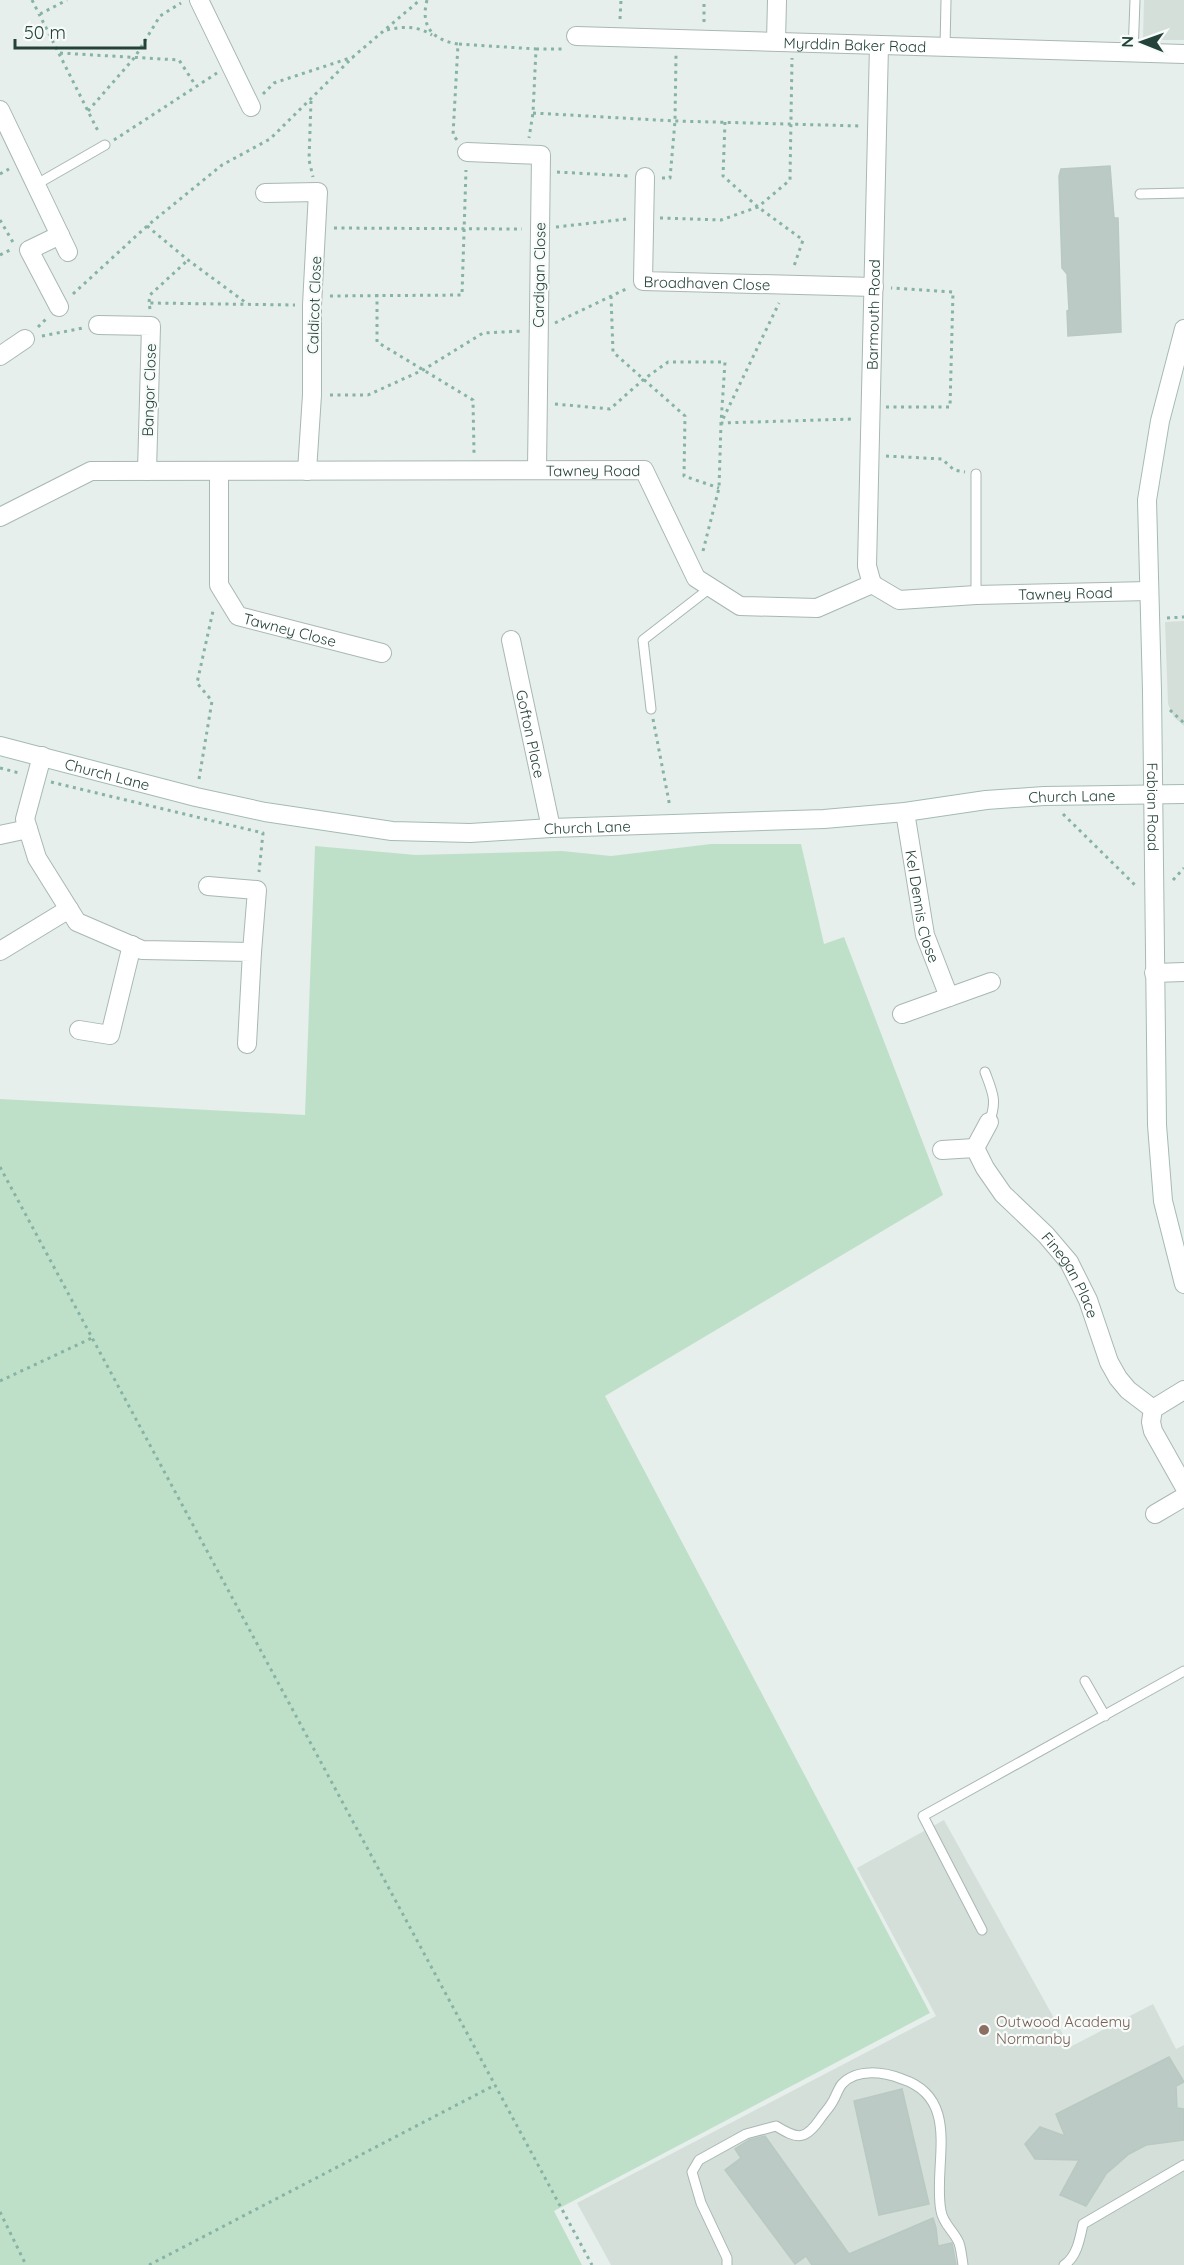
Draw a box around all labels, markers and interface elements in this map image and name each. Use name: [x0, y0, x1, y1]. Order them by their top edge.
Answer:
scale bar: [15, 12, 146, 50]
north arrow: [1112, 12, 1172, 72]
text: 50 m: [24, 21, 66, 44]
street label: Myrddin Baker Road: [783, 33, 927, 56]
text: N: [1117, 36, 1137, 48]
street label: Cardigan Close: [529, 222, 549, 328]
street label: Caldicot Close: [303, 256, 325, 354]
street label: Barmouth Road: [862, 259, 884, 370]
street label: Broadhaven Close: [643, 272, 771, 294]
street label: Bangor Close: [138, 343, 160, 437]
street label: Tawney Road: [546, 461, 640, 480]
street label: Tawney Road: [1018, 582, 1113, 604]
street label: Tawney Close: [241, 608, 338, 650]
street label: Gofton Place: [512, 688, 550, 780]
street label: Church Lane: [63, 754, 152, 794]
street label: Fabian Road: [1143, 762, 1163, 851]
street label: Church Lane: [1028, 785, 1115, 807]
street label: Church Lane: [543, 816, 631, 838]
street label: Kel Dennis Close: [902, 849, 944, 965]
street label: Finegan Place: [1038, 1228, 1103, 1321]
place label: Outwood Academy Normanby: [996, 2012, 1131, 2048]
marker: Outwood Academy Normanby: [977, 2023, 991, 2037]

